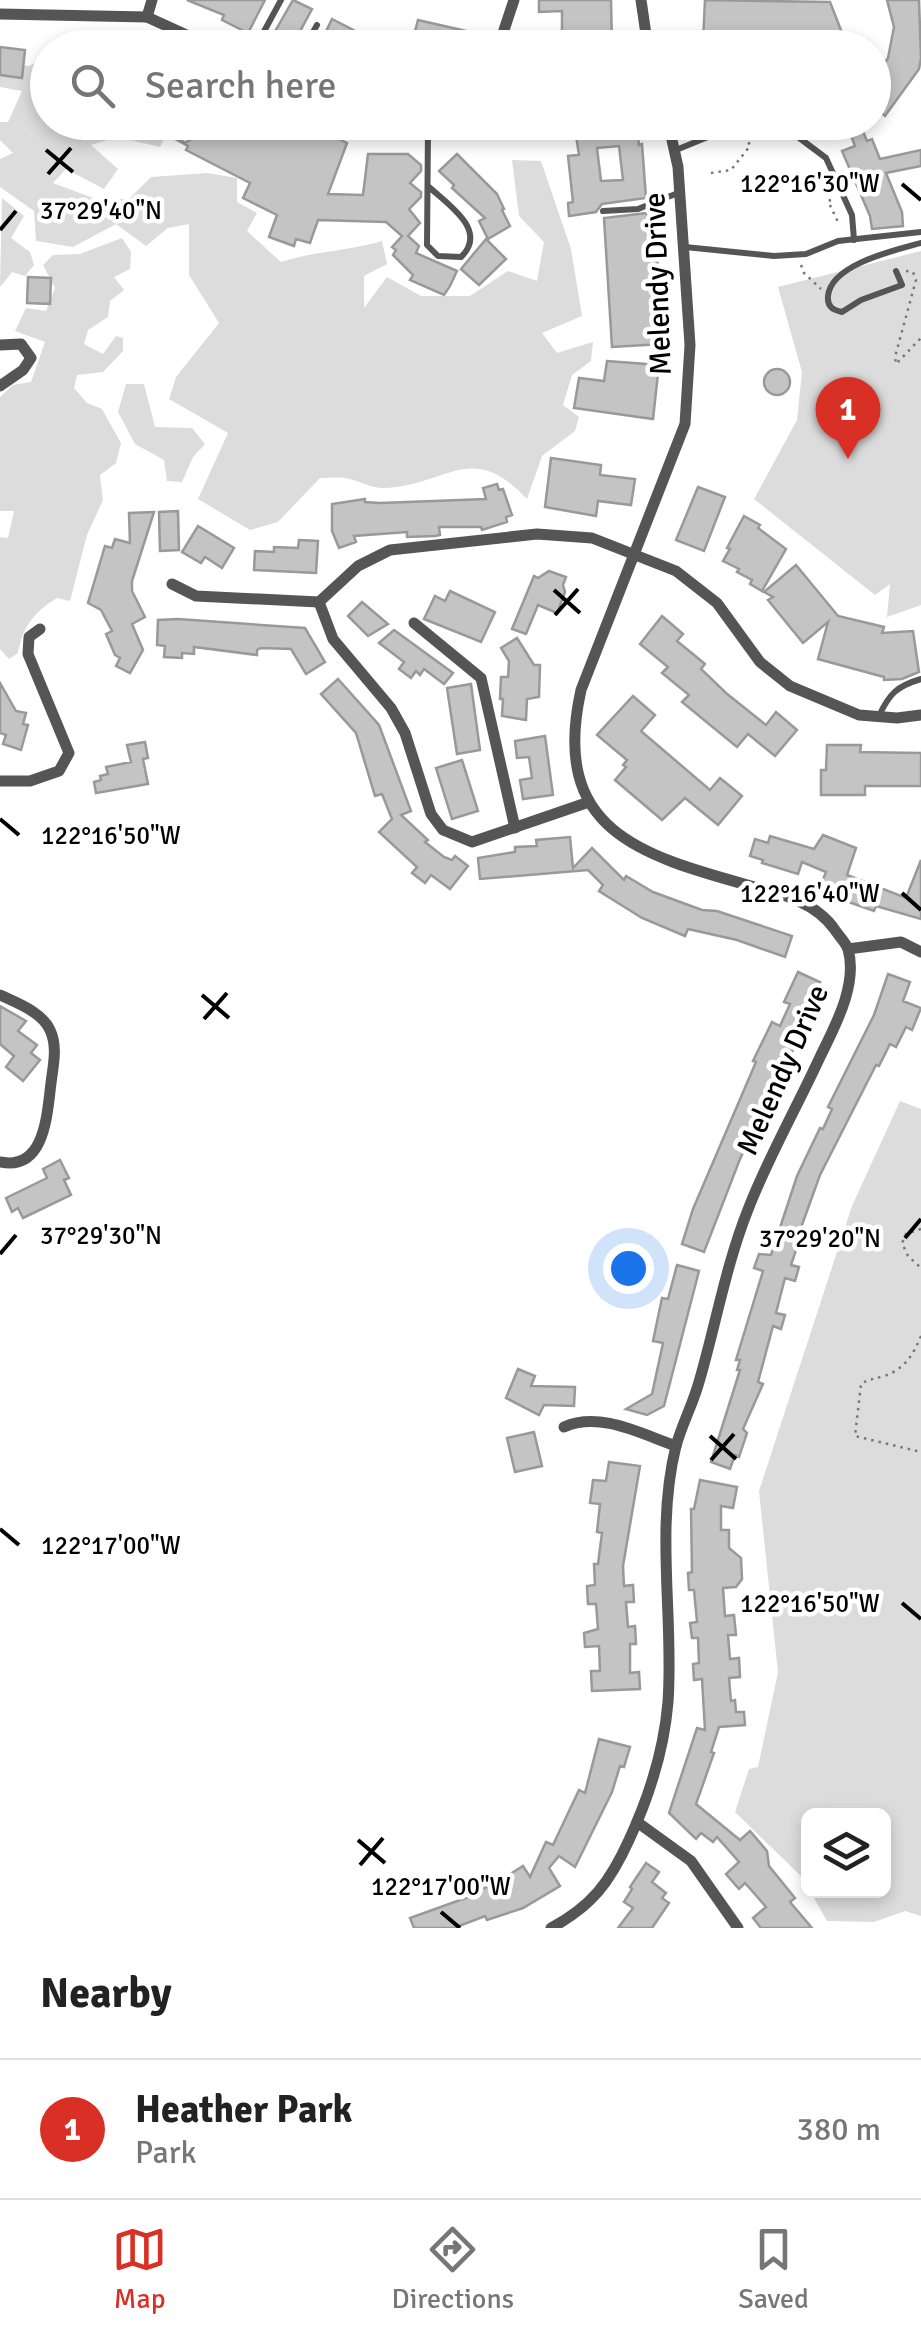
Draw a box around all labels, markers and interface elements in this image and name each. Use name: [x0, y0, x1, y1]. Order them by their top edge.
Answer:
search box: [30, 30, 891, 140]
icon: search: [65, 58, 120, 113]
text: Search here: [145, 62, 337, 109]
text: 122°16'30"W: [740, 168, 880, 199]
street label: Melendy Drive: [636, 192, 680, 376]
text: 37°29'40"N: [40, 195, 162, 226]
pin: 1: [816, 376, 880, 459]
text: 122°16'50"W: [41, 820, 181, 851]
text: 122°16'40"W: [740, 878, 880, 909]
street label: Melendy Drive: [729, 979, 837, 1161]
text: 37°29'30"N: [40, 1220, 162, 1251]
text: 37°29'20"N: [759, 1223, 881, 1254]
your location: [603, 1243, 654, 1294]
text: 122°17'00"W: [41, 1530, 181, 1561]
text: 122°16'50"W: [740, 1588, 880, 1619]
map controls: [801, 1808, 891, 1898]
button: layers: [801, 1808, 891, 1898]
text: 122°17'00"W: [371, 1871, 511, 1902]
text: Nearby: [40, 1968, 172, 2019]
text: Heather Park: [135, 2086, 352, 2133]
text: 1: [64, 2110, 81, 2149]
text: 380 m: [797, 2110, 881, 2149]
text: Park: [135, 2133, 197, 2172]
tab: Map: [112, 2222, 167, 2316]
tab: Directions: [392, 2222, 514, 2316]
tab: Saved: [738, 2222, 809, 2316]

